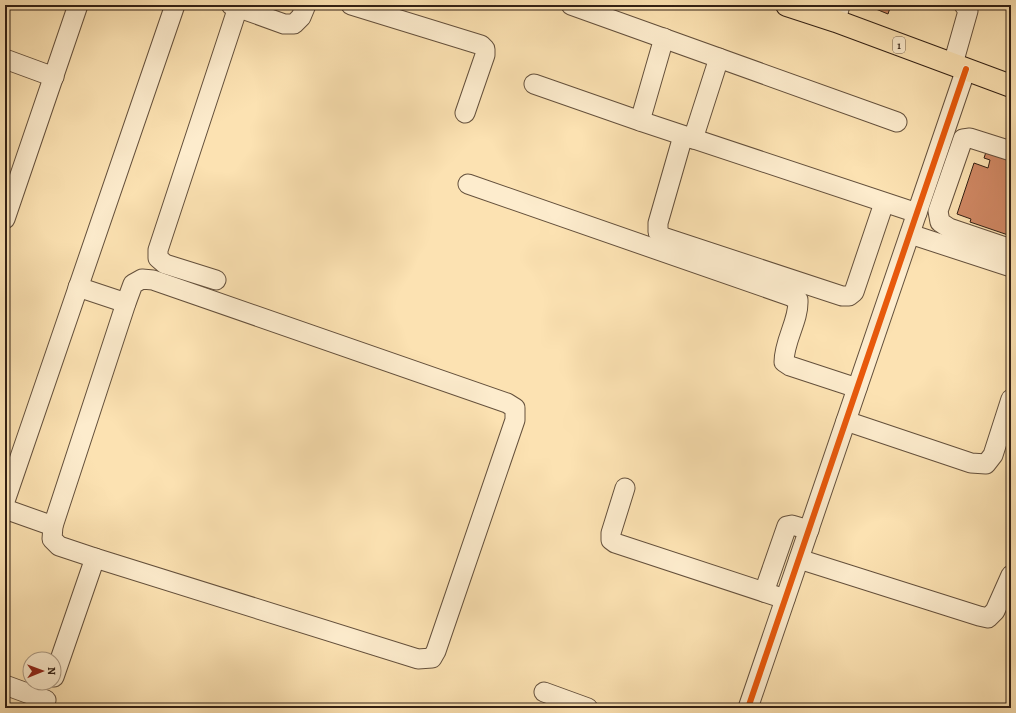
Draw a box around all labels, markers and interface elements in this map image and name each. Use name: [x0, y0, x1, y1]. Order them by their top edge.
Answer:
road number: 1: [893, 37, 905, 53]
north arrow: [22, 651, 62, 691]
text: N: [44, 667, 59, 675]

